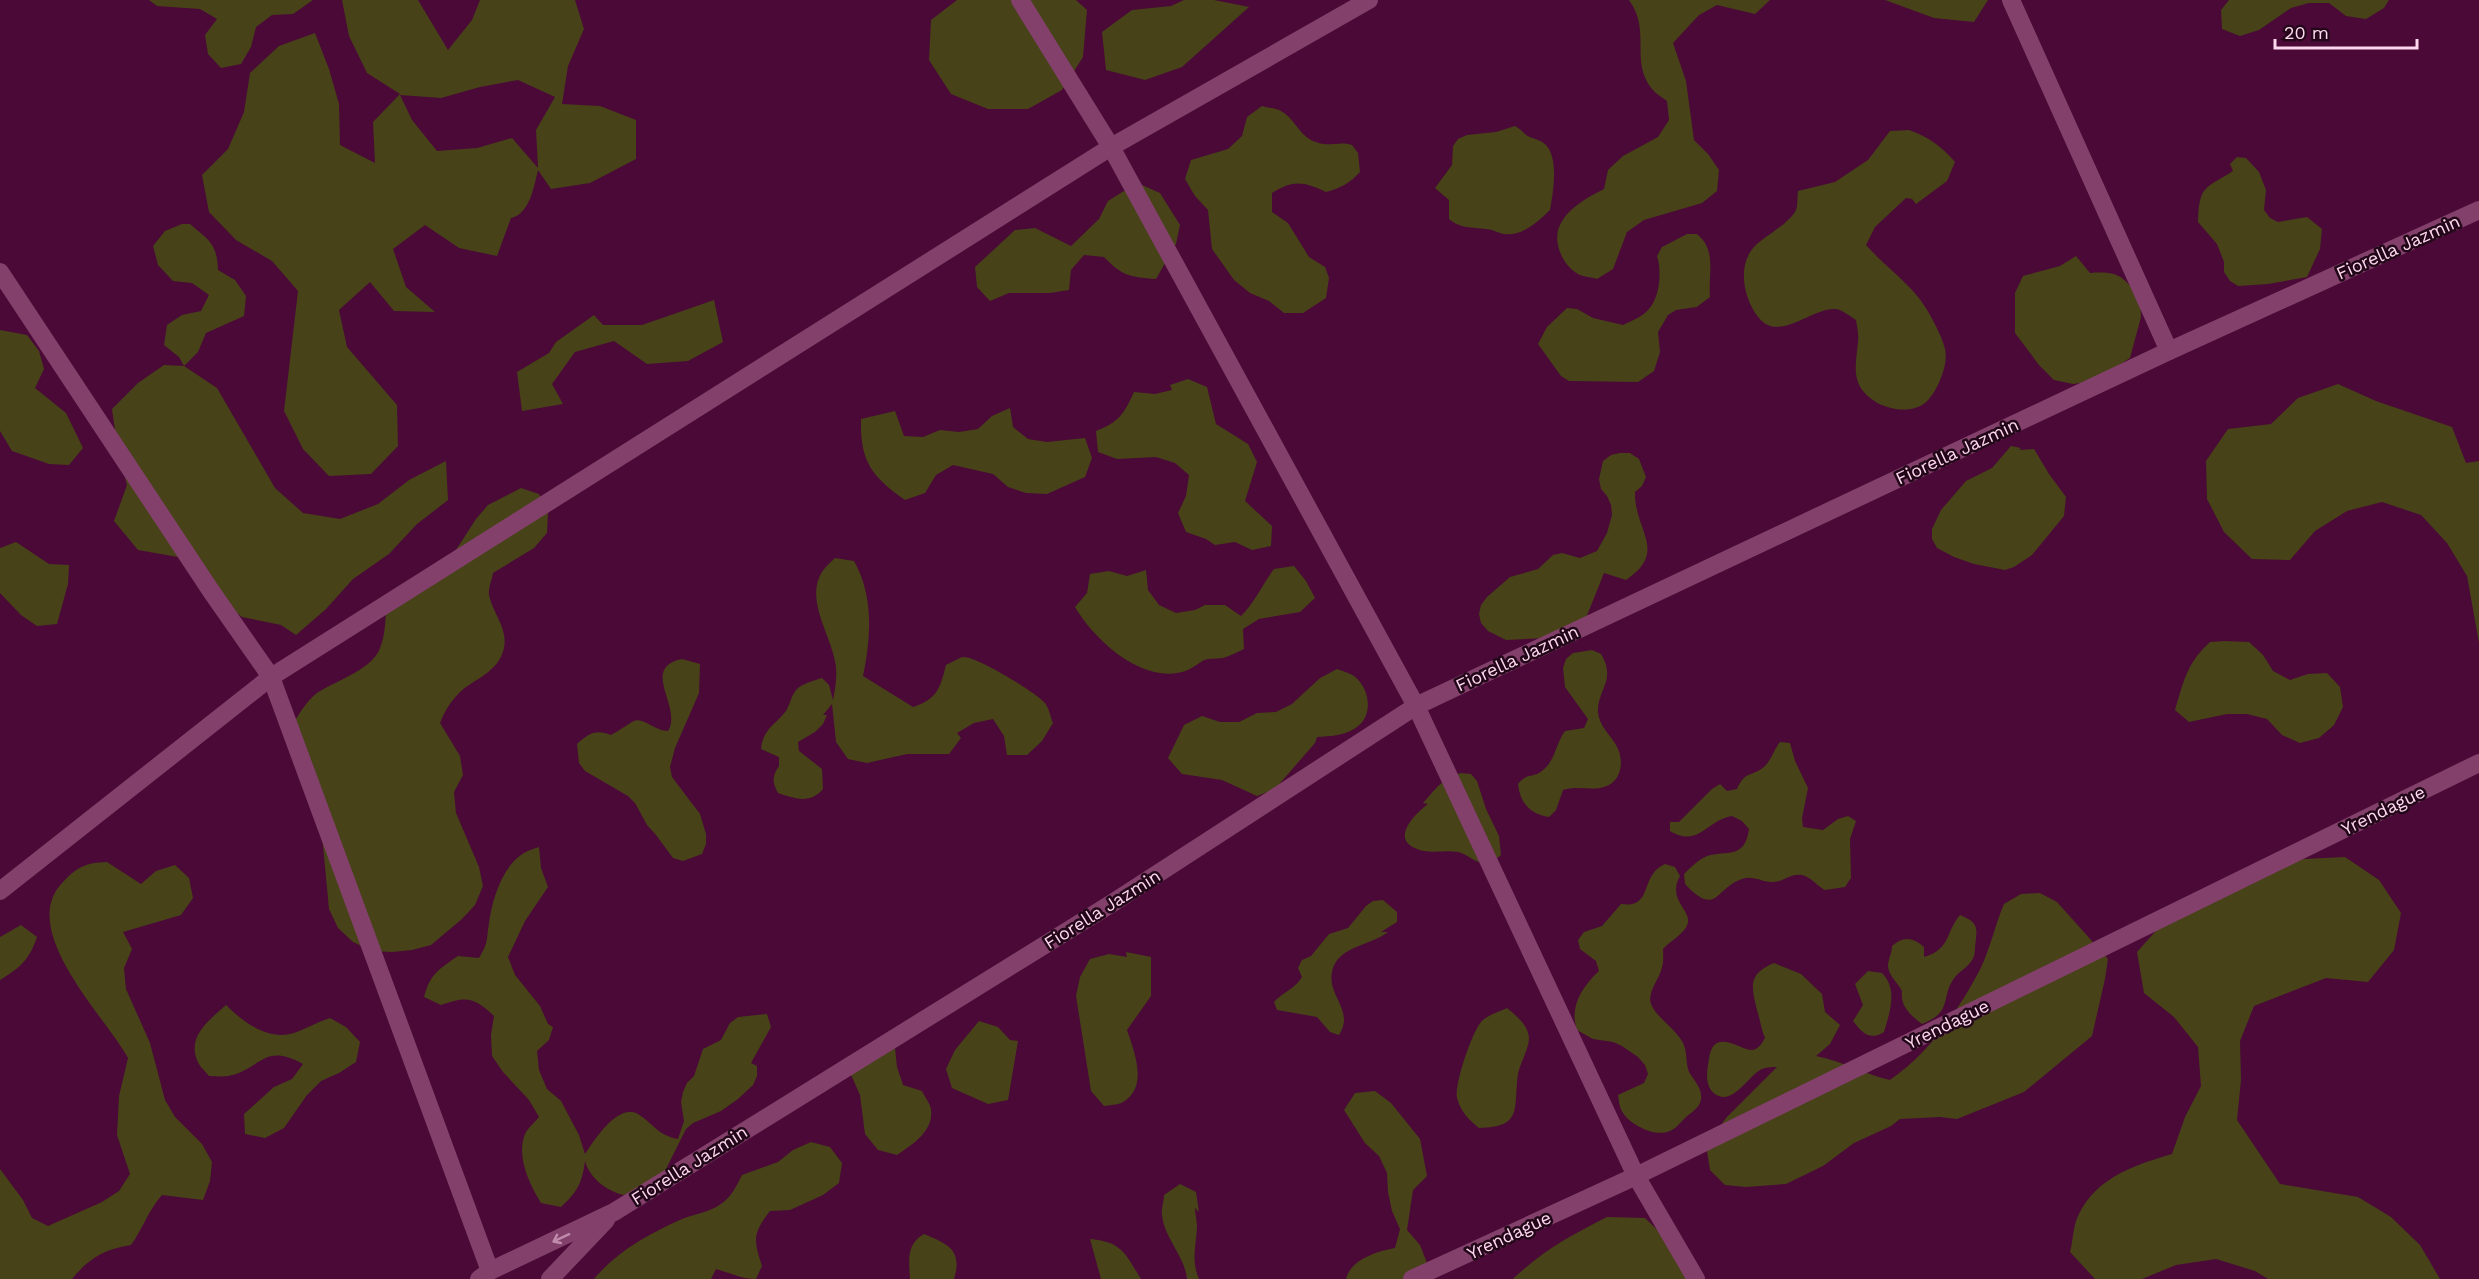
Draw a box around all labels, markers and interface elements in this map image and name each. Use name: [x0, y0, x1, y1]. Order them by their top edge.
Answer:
scale bar: [2275, 12, 2418, 50]
text: 20 m: [2284, 22, 2329, 43]
street label: Fiorella Jazmin: [2333, 210, 2463, 284]
street label: Fiorella Jazmin: [1892, 413, 2022, 489]
street label: Fiorella Jazmin: [1452, 620, 1582, 696]
street label: Yrendague: [2338, 781, 2428, 839]
street label: Fiorella Jazmin: [1040, 865, 1164, 953]
street label: Yrendague: [1902, 995, 1992, 1053]
street label: Fiorella Jazmin: [627, 1121, 751, 1209]
street label: Yrendague: [1464, 1206, 1554, 1264]
one-way arrow: [552, 1232, 570, 1244]

